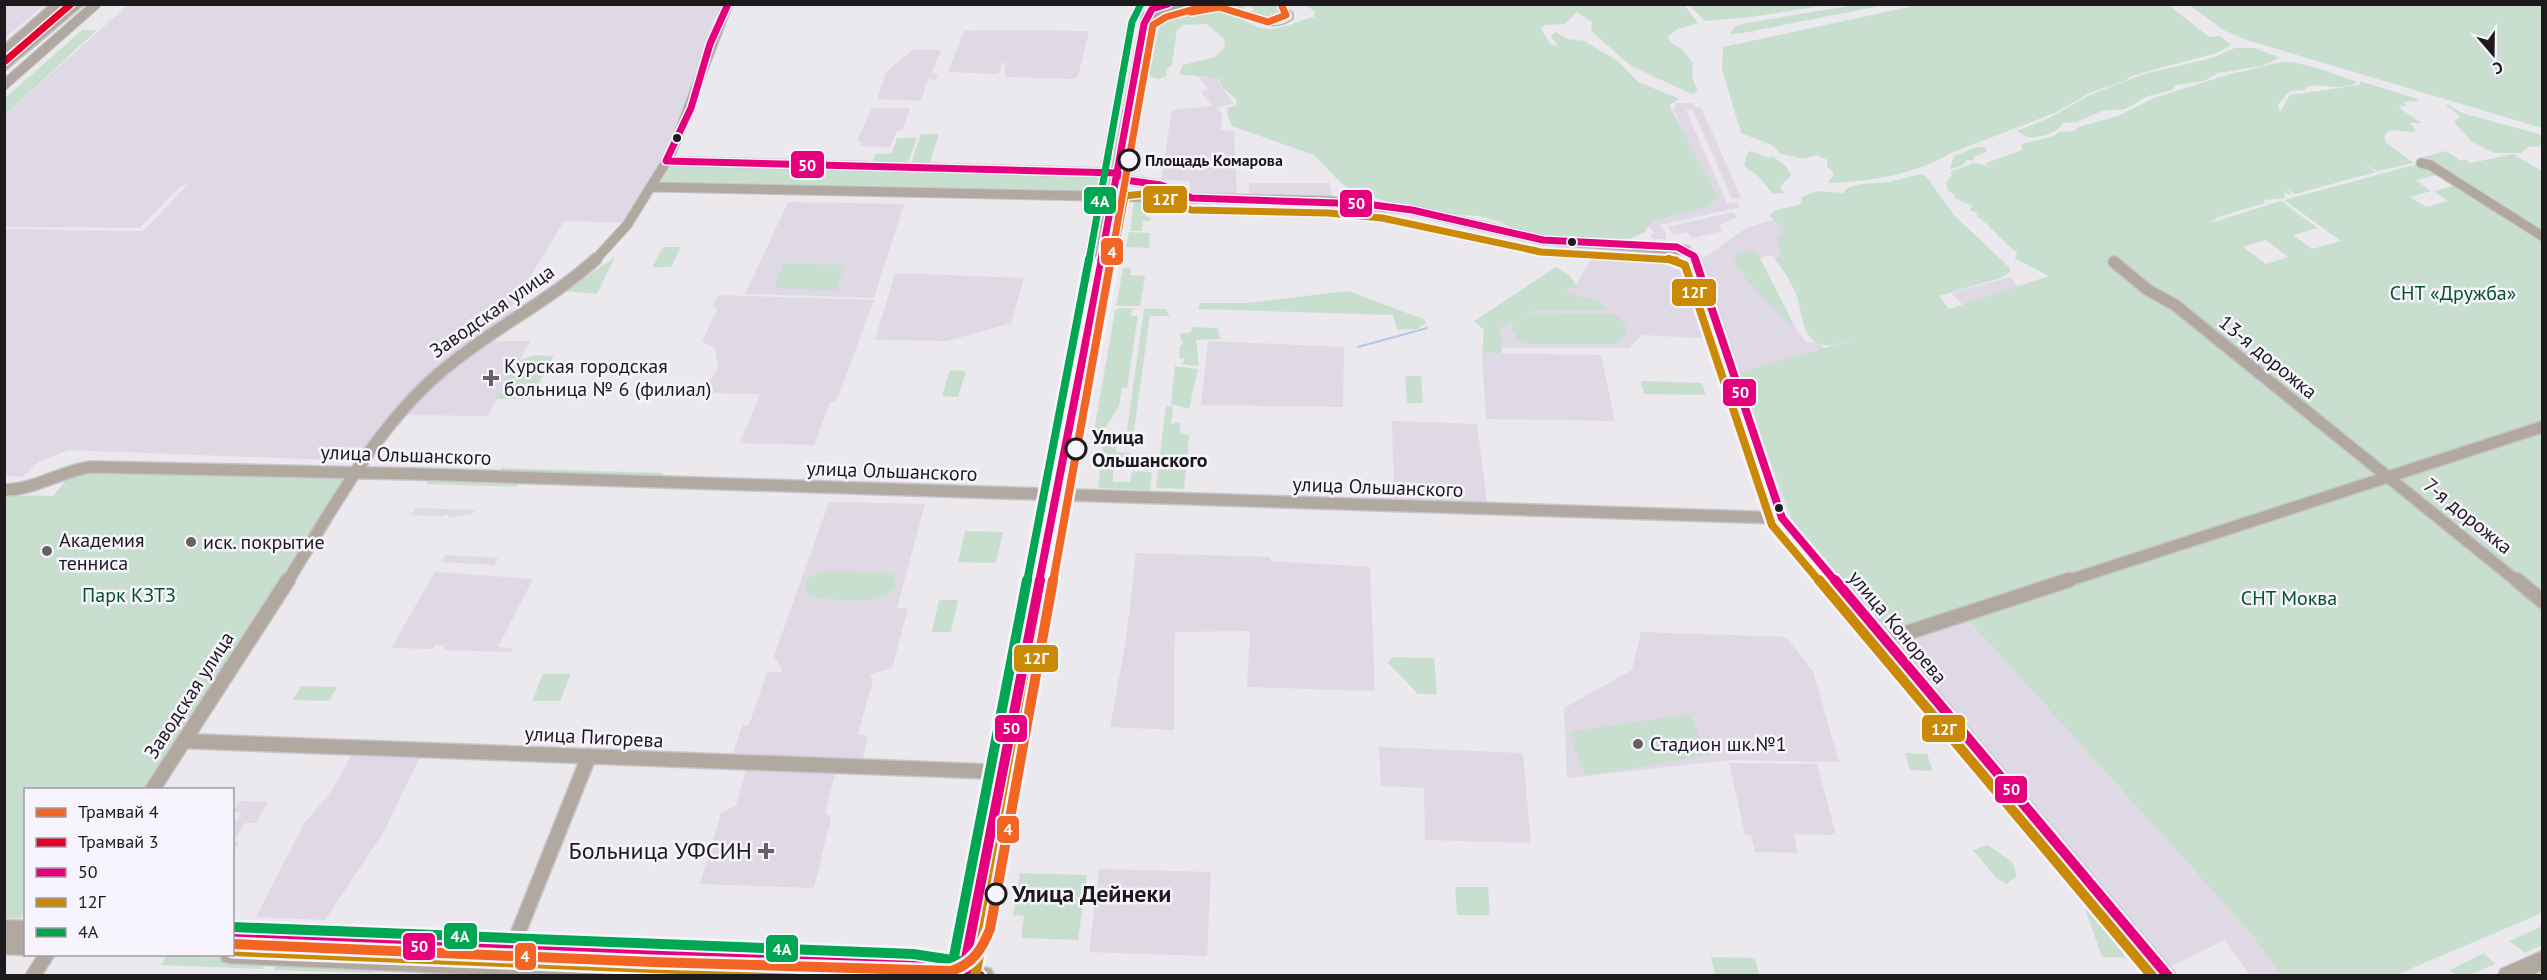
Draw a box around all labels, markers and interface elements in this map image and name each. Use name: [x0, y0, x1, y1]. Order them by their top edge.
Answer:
north arrow: [2463, 24, 2523, 84]
text: С: [2490, 57, 2506, 79]
unlabelled marker: [671, 132, 683, 144]
marker: Площадь Комарова: [1118, 149, 1140, 171]
line badge: 50: [790, 150, 825, 179]
place label: Площадь Комарова: [1145, 150, 1283, 170]
text: 50: [798, 155, 816, 175]
line badge: 12Г: [1142, 185, 1188, 214]
line badge: 4А: [1083, 186, 1117, 215]
text: 12Г: [1152, 189, 1178, 209]
line badge: 50: [1339, 189, 1373, 218]
text: 4А: [1091, 191, 1110, 211]
text: 50: [1347, 193, 1365, 213]
unlabelled marker: [1566, 236, 1578, 248]
line badge: 4: [1100, 237, 1124, 266]
text: 4: [1107, 242, 1117, 262]
street label: Заводская улица: [425, 258, 559, 364]
line badge: 12Г: [1671, 278, 1717, 307]
park label: СНТ «Дружба»: [2390, 280, 2516, 306]
text: 12Г: [1681, 282, 1707, 302]
street label: 13-я дорожка: [2213, 309, 2323, 405]
place label: Курская городская больница № 6 (филиал): [504, 353, 711, 402]
marker: Курская городская больница № 6 (филиал): [482, 369, 500, 387]
line badge: 50: [1722, 378, 1757, 407]
text: 50: [1731, 382, 1749, 402]
place label: Улица Ольшанского: [1091, 424, 1208, 473]
marker: Улица Ольшанского: [1065, 438, 1087, 460]
street label: улица Ольшанского: [320, 439, 492, 471]
street label: улица Ольшанского: [806, 455, 978, 487]
street label: улица Ольшанского: [1292, 471, 1464, 503]
street label: 7-я дорожка: [2418, 472, 2518, 560]
unlabelled marker: [1773, 502, 1785, 514]
place label: Академия тенниса: [59, 527, 144, 576]
place label: иск. покрытие: [203, 529, 325, 555]
marker: иск. покрытие: [184, 535, 198, 549]
marker: Академия тенниса: [40, 544, 54, 558]
street label: улица Конорева: [1843, 565, 1953, 689]
park label: Парк КЗТЗ: [82, 582, 176, 608]
park label: СНТ Моква: [2241, 585, 2337, 611]
street label: Заводская улица: [138, 627, 240, 763]
line badge: 12Г: [1013, 644, 1059, 673]
text: 12Г: [1023, 648, 1049, 668]
line badge: 50: [994, 714, 1028, 743]
line badge: 12Г: [1921, 714, 1966, 743]
text: 50: [1002, 718, 1020, 738]
text: 12Г: [1931, 719, 1957, 739]
street label: улица Пигорева: [524, 720, 664, 754]
place label: Стадион шк.№1: [1650, 731, 1787, 757]
marker: Стадион шк.№1: [1631, 737, 1645, 751]
line badge: 50: [1994, 775, 2028, 804]
text: 50: [2002, 779, 2020, 799]
legend: [24, 788, 234, 956]
text: Трамвай 4: [78, 800, 159, 823]
line badge: 4: [996, 815, 1020, 844]
text: 4: [1003, 819, 1013, 839]
text: Трамвай 3: [78, 830, 159, 853]
place label: Больница УФСИН: [568, 835, 752, 866]
marker: Больница УФСИН: [757, 842, 775, 860]
text: 50: [78, 860, 98, 883]
place label: Улица Дейнеки: [1011, 878, 1171, 909]
marker: Улица Дейнеки: [985, 883, 1007, 905]
text: 12Г: [78, 890, 107, 913]
text: 4А: [78, 920, 99, 943]
line badge: 4А: [443, 922, 478, 950]
text: 4А: [451, 926, 470, 946]
line badge: 50: [402, 932, 436, 961]
line badge: 4А: [765, 934, 799, 963]
text: 50: [410, 936, 428, 956]
text: 4А: [773, 939, 792, 959]
line badge: 4: [514, 942, 537, 971]
text: 4: [520, 946, 530, 966]

